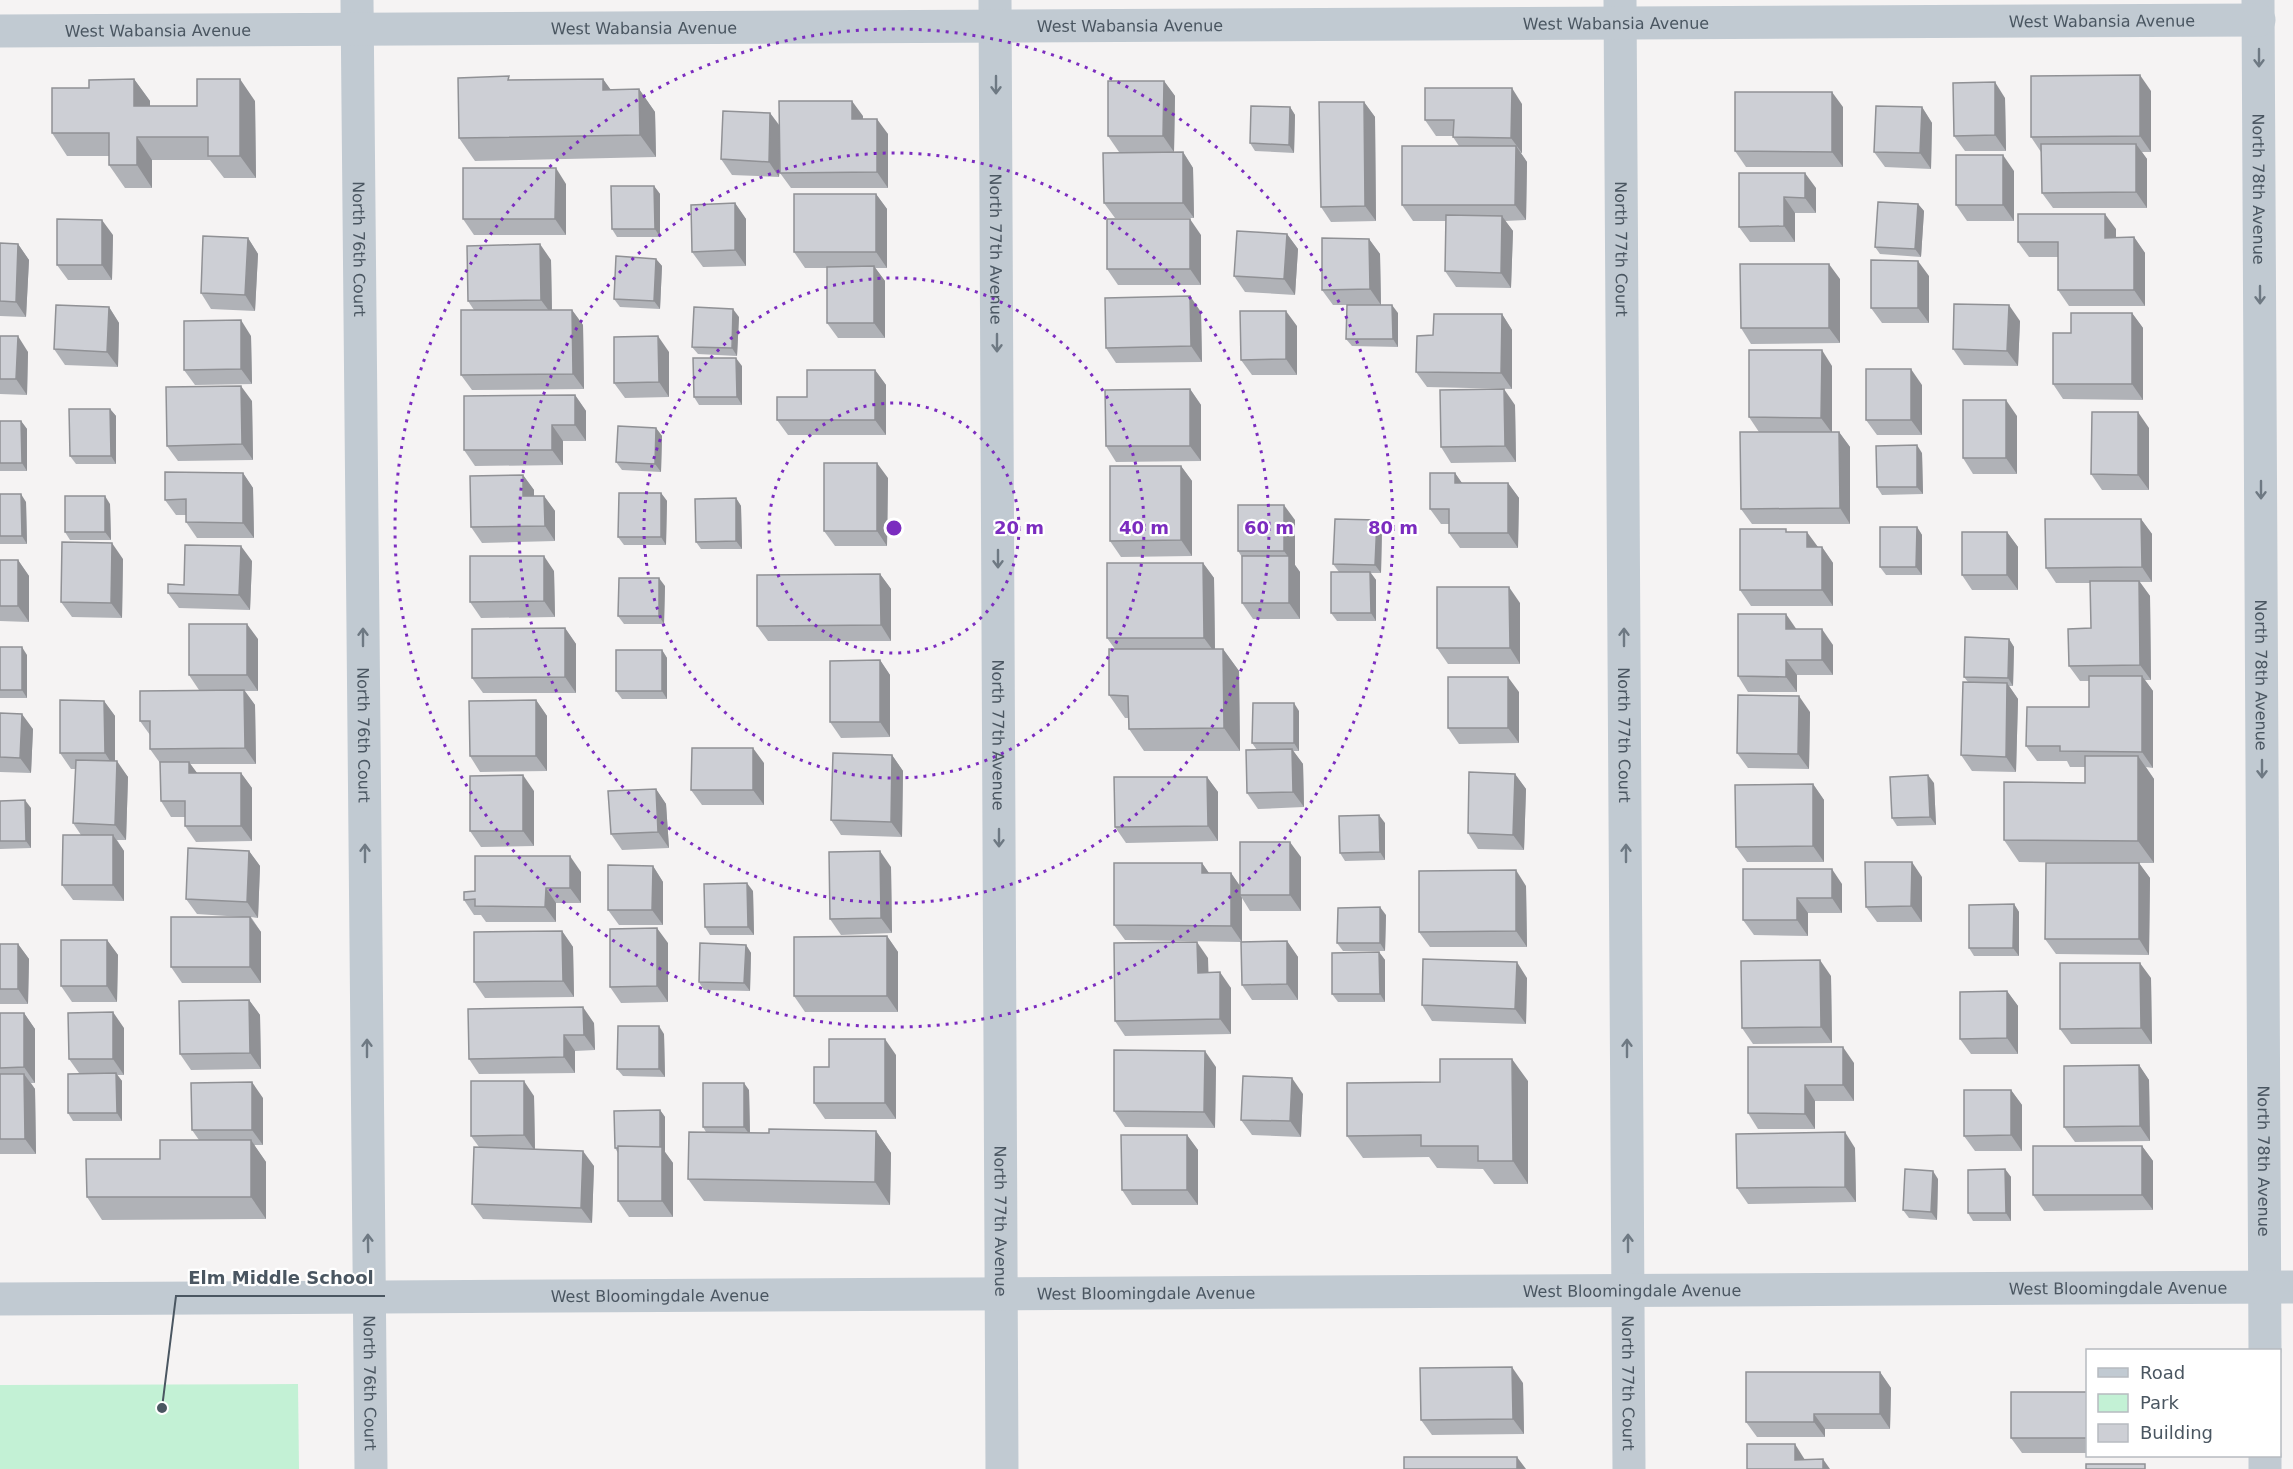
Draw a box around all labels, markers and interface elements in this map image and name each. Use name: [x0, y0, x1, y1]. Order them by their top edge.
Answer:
street label: West Wabansia Avenue: [2009, 11, 2195, 31]
street label: West Wabansia Avenue: [1523, 13, 1709, 33]
street label: West Wabansia Avenue: [1037, 16, 1223, 35]
street label: West Wabansia Avenue: [551, 18, 737, 38]
street label: West Wabansia Avenue: [65, 20, 251, 40]
one-way arrow: [2253, 48, 2265, 68]
one-way arrow: [990, 75, 1001, 95]
street label: North 78th Avenue: [2249, 113, 2269, 265]
street label: North 77th Avenue: [986, 173, 1006, 325]
street label: North 76th Court: [349, 181, 370, 317]
street label: North 77th Court: [1612, 181, 1631, 317]
one-way arrow: [2254, 285, 2266, 305]
one-way arrow: [991, 333, 1003, 353]
one-way arrow: [2255, 480, 2267, 500]
text: 20 m: [994, 517, 1044, 538]
text: 40 m: [1119, 517, 1169, 538]
text: 60 m: [1244, 517, 1294, 538]
text: 80 m: [1368, 517, 1418, 538]
centre of rings: [884, 518, 904, 538]
one-way arrow: [992, 549, 1004, 569]
street label: North 78th Avenue: [2252, 599, 2271, 751]
one-way arrow: [357, 627, 369, 647]
one-way arrow: [1618, 627, 1630, 647]
street label: North 77th Avenue: [989, 659, 1008, 811]
street label: North 76th Court: [354, 667, 374, 803]
street label: North 77th Court: [1615, 667, 1634, 803]
one-way arrow: [2256, 759, 2268, 779]
one-way arrow: [993, 828, 1005, 848]
one-way arrow: [359, 843, 371, 863]
one-way arrow: [1620, 843, 1631, 863]
one-way arrow: [361, 1038, 372, 1058]
one-way arrow: [1621, 1038, 1633, 1058]
street label: North 78th Avenue: [2254, 1085, 2274, 1237]
street label: North 77th Avenue: [991, 1145, 1011, 1297]
one-way arrow: [362, 1233, 374, 1253]
one-way arrow: [1622, 1233, 1634, 1253]
callout: Elm Middle School: [176, 1260, 385, 1296]
text: Elm Middle School: [188, 1267, 374, 1288]
street label: West Bloomingdale Avenue: [2009, 1278, 2227, 1298]
street label: West Bloomingdale Avenue: [1523, 1280, 1741, 1301]
street label: West Bloomingdale Avenue: [1037, 1283, 1255, 1303]
street label: West Bloomingdale Avenue: [551, 1285, 769, 1306]
street label: North 76th Court: [360, 1315, 380, 1451]
street label: North 77th Court: [1619, 1315, 1638, 1451]
legend: [2086, 1349, 2281, 1457]
text: Road: [2140, 1362, 2185, 1383]
text: Park: [2140, 1392, 2179, 1413]
text: Building: [2140, 1422, 2213, 1443]

